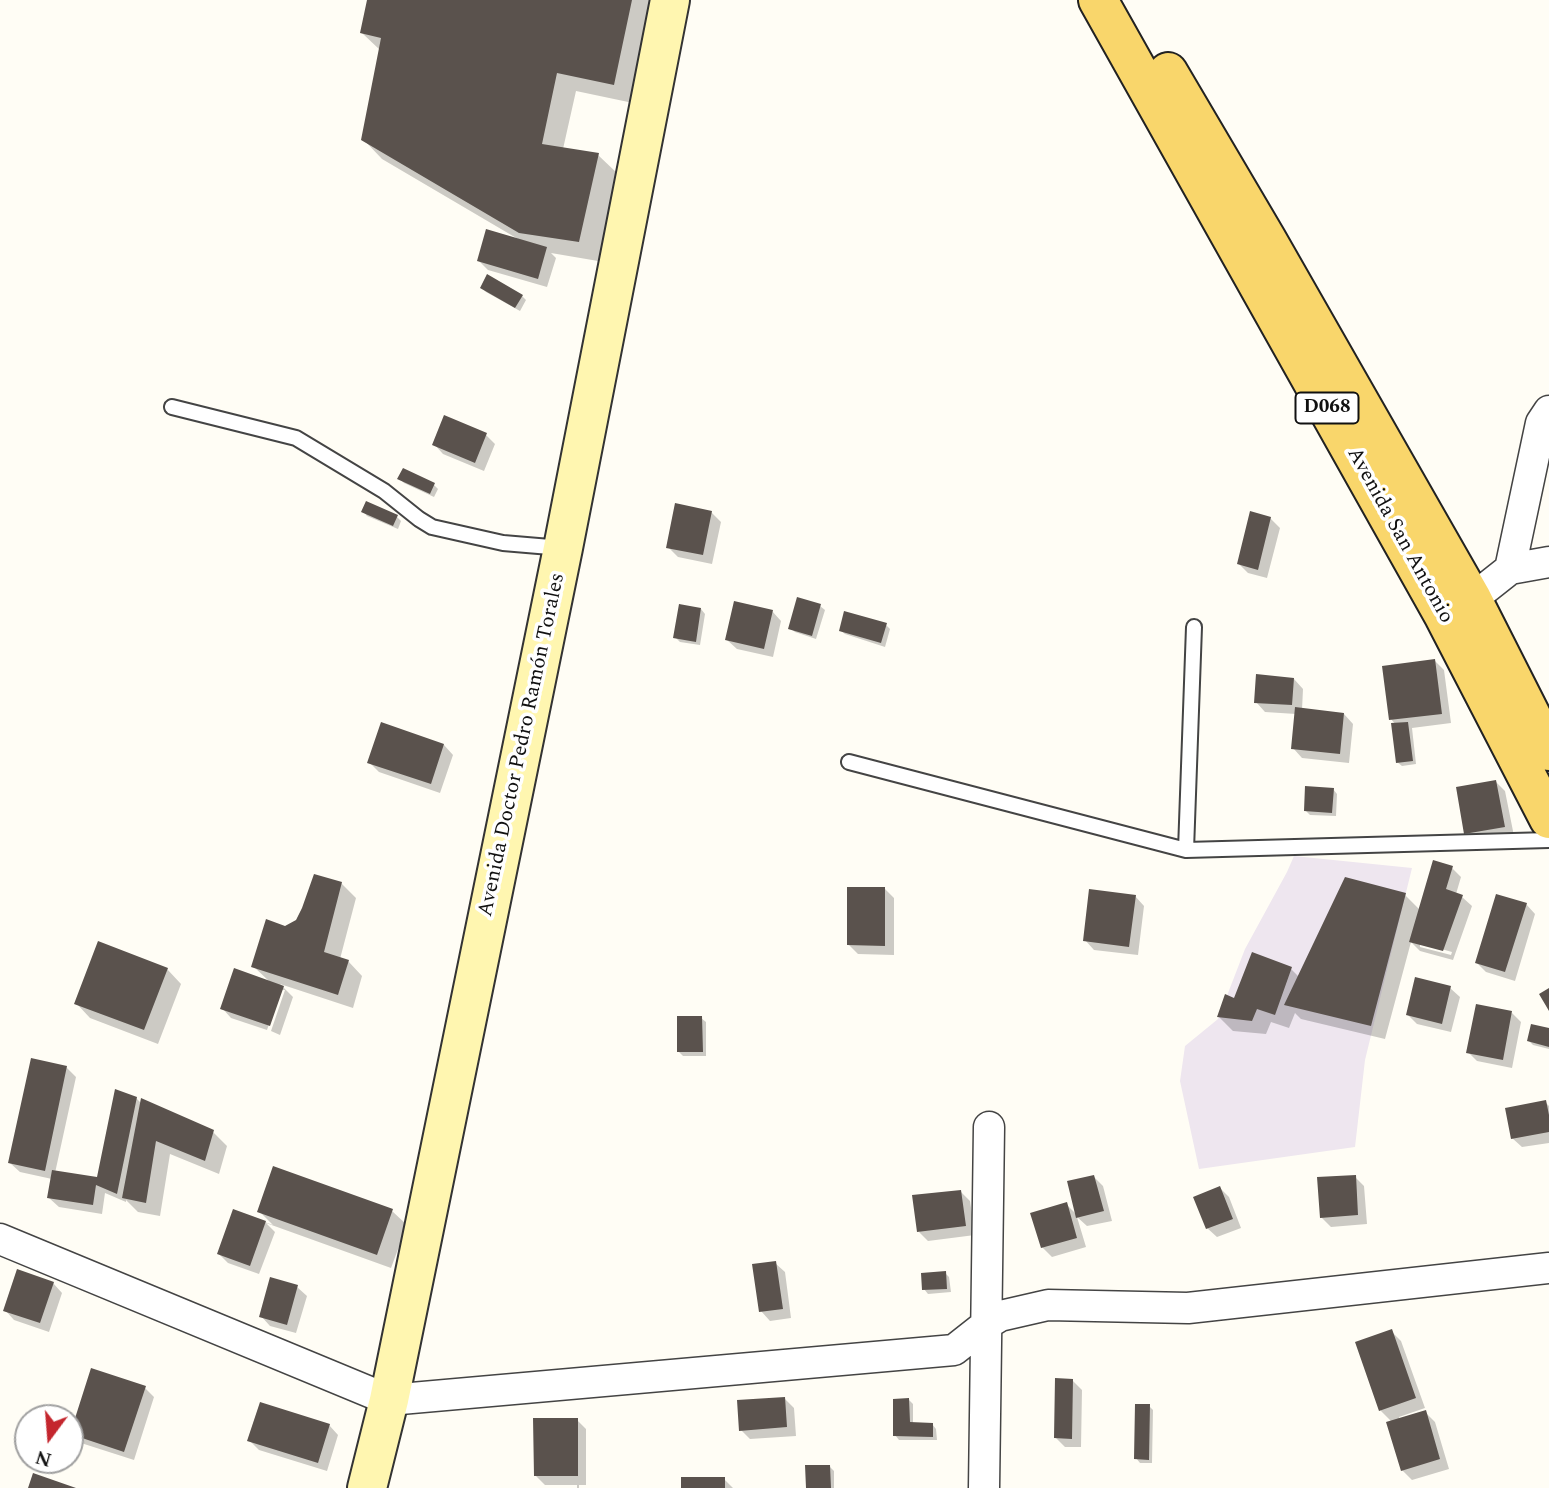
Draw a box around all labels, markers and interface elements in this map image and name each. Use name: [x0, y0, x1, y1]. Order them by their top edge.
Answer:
road number: D068: [1296, 392, 1358, 424]
street label: Avenida San Antonio: [1340, 444, 1458, 628]
street label: Avenida Doctor Pedro Ramón Torales: [474, 571, 572, 919]
north arrow: [14, 1404, 84, 1474]
text: N: [32, 1442, 55, 1474]

